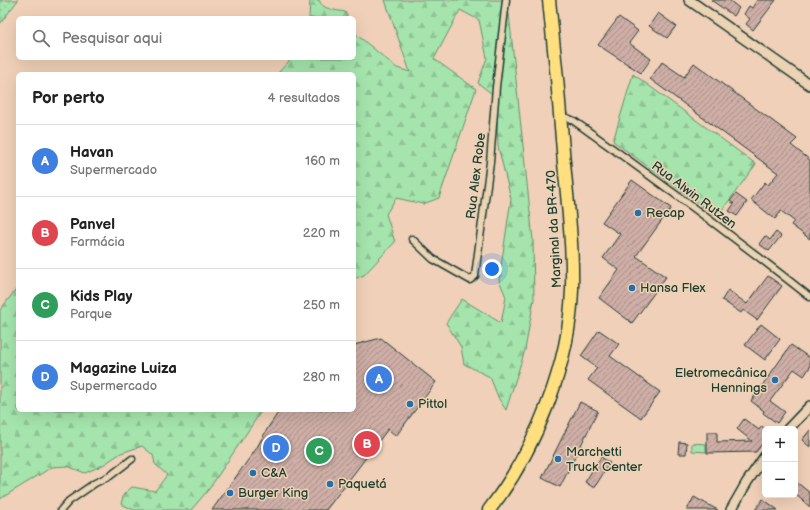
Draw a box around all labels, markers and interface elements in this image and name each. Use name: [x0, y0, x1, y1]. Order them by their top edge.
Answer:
search box: [16, 16, 356, 60]
icon: search: [30, 27, 52, 49]
text: Pesquisar aqui: [62, 29, 162, 48]
text: Por perto: [32, 88, 105, 108]
text: 4 resultados: [268, 90, 340, 106]
street label: Rua Alex Robe: [463, 132, 489, 220]
text: Havan: [70, 143, 114, 162]
text: A: [41, 153, 49, 169]
text: 160 m: [305, 153, 340, 169]
street label: Rua Alwin Rutzen: [648, 158, 740, 232]
text: Supermercado: [70, 162, 157, 178]
street label: Marginal da BR-470: [543, 169, 565, 288]
place label: Recap: [646, 205, 685, 221]
marker: Recap: [633, 208, 643, 218]
text: Panvel: [70, 215, 115, 234]
text: B: [40, 225, 50, 241]
text: 220 m: [303, 225, 340, 241]
text: Farmácia: [70, 234, 125, 250]
your location: [482, 259, 502, 279]
place label: Hansa Flex: [640, 280, 706, 296]
marker: Hansa Flex: [627, 283, 637, 293]
text: Kids Play: [70, 287, 132, 306]
text: C: [40, 297, 50, 313]
text: 250 m: [303, 297, 340, 313]
text: Parque: [70, 306, 112, 322]
text: Magazine Luiza: [70, 359, 177, 378]
pin: A: [366, 364, 392, 394]
place label: Eletromecânica Hennings: [675, 365, 768, 396]
text: D: [40, 369, 50, 385]
text: 280 m: [303, 369, 340, 385]
marker: Eletromecânica Hennings: [770, 375, 780, 385]
text: Supermercado: [70, 378, 157, 394]
place label: Pittol: [418, 396, 447, 412]
marker: Pittol: [405, 399, 415, 409]
map controls: [762, 426, 798, 498]
button: +: [762, 426, 798, 462]
pin: B: [354, 429, 380, 459]
pin: D: [263, 433, 289, 463]
pin: C: [306, 436, 332, 466]
place label: Marchetti Truck Center: [566, 444, 642, 475]
marker: Marchetti Truck Center: [553, 454, 563, 464]
button: −: [762, 462, 798, 498]
place label: C&A: [261, 465, 287, 481]
marker: C&A: [248, 468, 258, 478]
place label: Paquetá: [338, 476, 387, 492]
marker: Paquetá: [325, 479, 335, 489]
place label: Burger King: [238, 485, 308, 501]
marker: Burger King: [225, 488, 235, 498]

